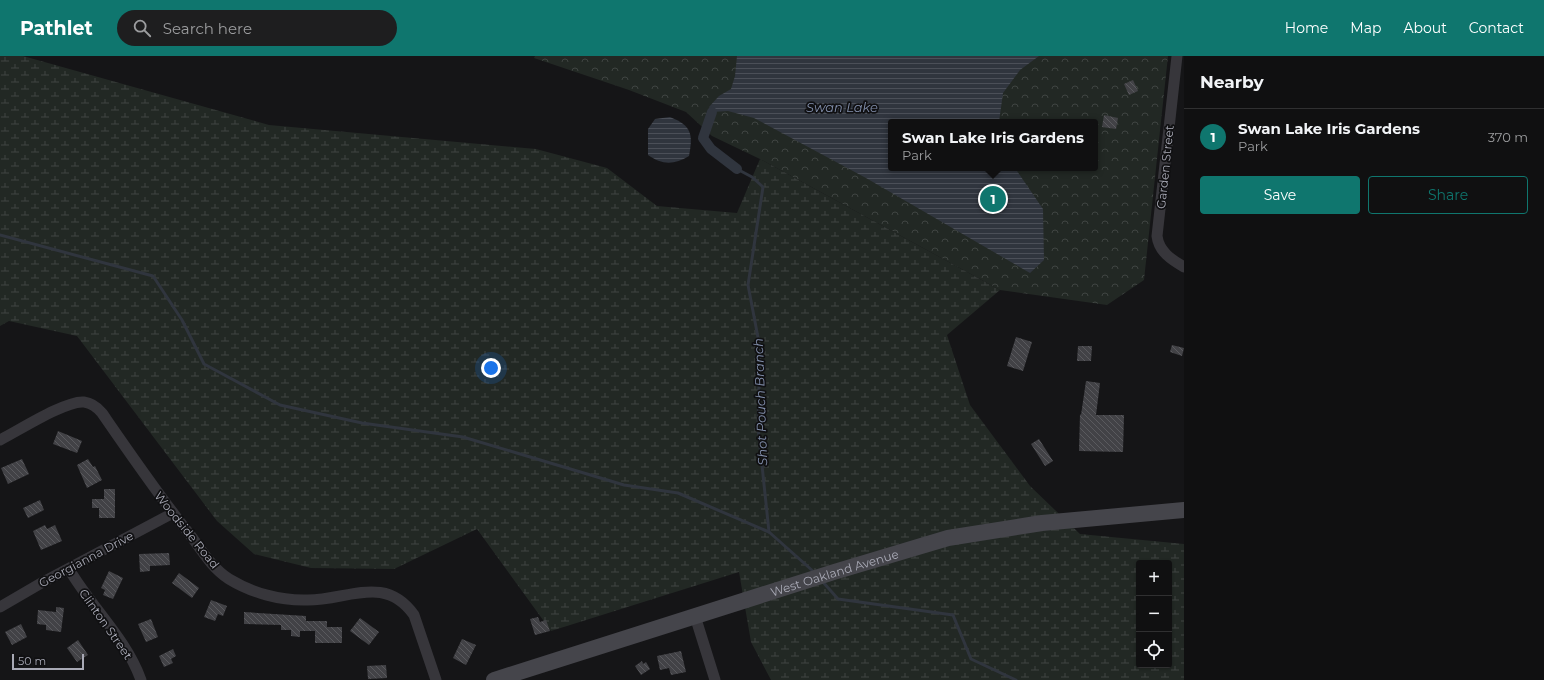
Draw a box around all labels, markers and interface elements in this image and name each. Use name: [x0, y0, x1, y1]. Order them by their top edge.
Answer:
search box: [117, 10, 397, 46]
text: Pathlet: [20, 17, 93, 40]
icon: search: [131, 17, 153, 39]
text: Search here: [163, 19, 252, 38]
text: Home: [1285, 19, 1328, 37]
text: Map: [1350, 19, 1381, 37]
text: About: [1403, 19, 1447, 37]
text: Contact: [1469, 19, 1524, 37]
text: Nearby: [1200, 72, 1264, 92]
water label: Swan Lake: [806, 99, 878, 115]
popup: [888, 119, 1098, 171]
text: Swan Lake Iris Gardens: [1238, 119, 1420, 138]
street label: Garden Street: [1153, 124, 1177, 210]
text: Swan Lake Iris Gardens: [902, 128, 1084, 147]
text: 1: [1210, 129, 1216, 145]
text: 370 m: [1488, 129, 1528, 145]
text: Park: [1238, 138, 1268, 154]
text: Park: [902, 147, 932, 163]
button: Save: [1200, 176, 1360, 214]
button: Share: [1368, 176, 1528, 214]
pin: 1: [980, 184, 1006, 214]
water label: Shot Pouch Branch: [750, 338, 770, 466]
your location: [481, 358, 501, 378]
street label: Woodside Road: [151, 488, 223, 572]
street label: Georgianna Drive: [36, 528, 136, 590]
street label: West Oakland Avenue: [768, 546, 900, 599]
map controls: [1136, 560, 1172, 668]
button: +: [1136, 560, 1172, 596]
street label: Clinton Street: [76, 586, 136, 662]
button: −: [1136, 596, 1172, 632]
button: locate: [1136, 632, 1172, 668]
scale bar: [12, 652, 84, 671]
text: 50 m: [18, 654, 46, 668]

